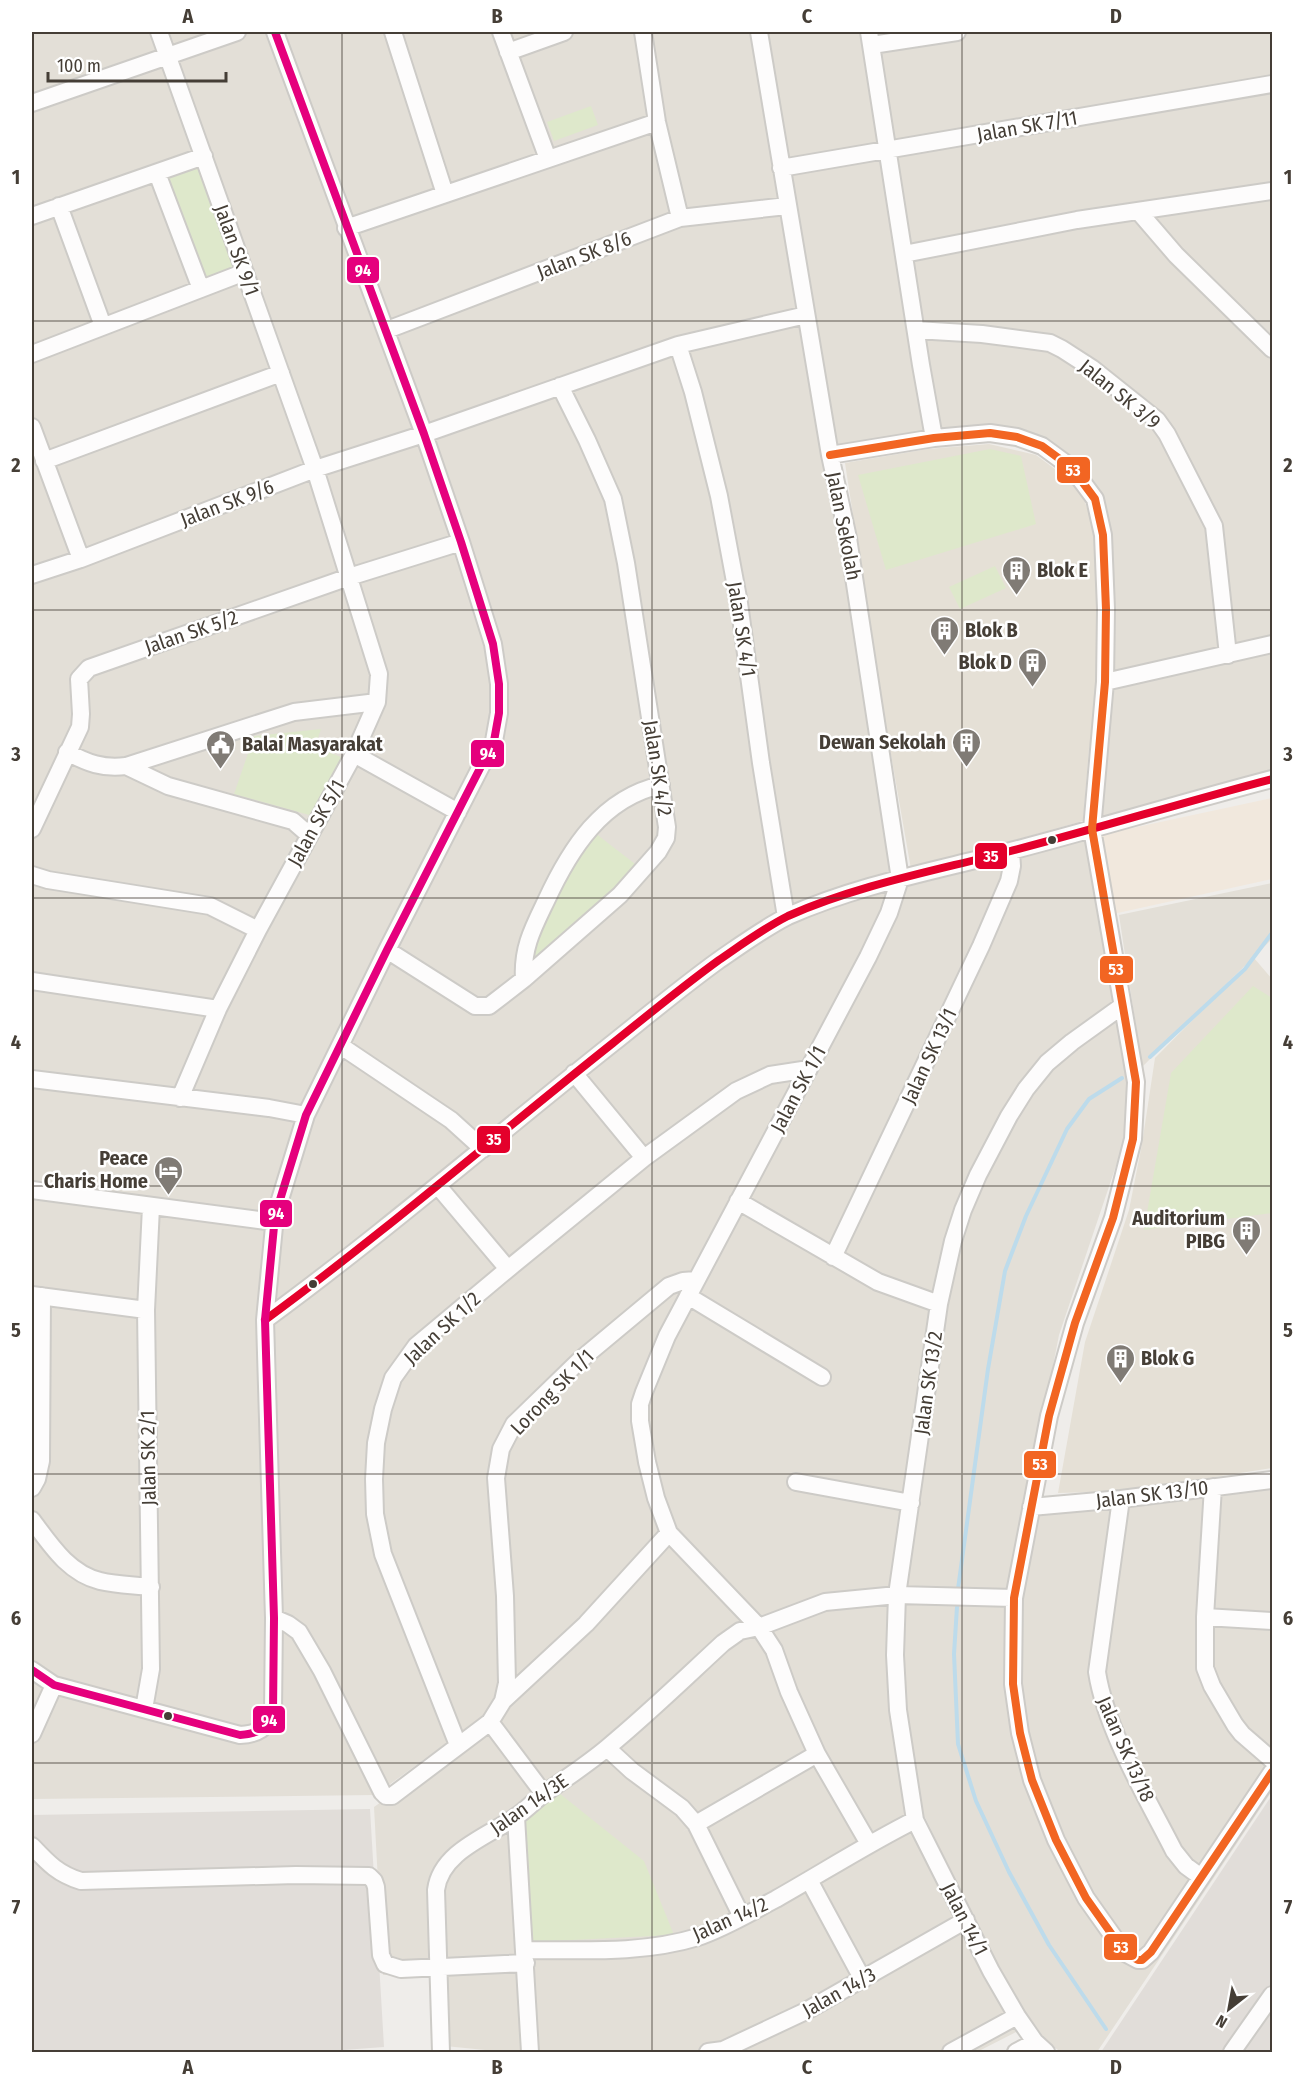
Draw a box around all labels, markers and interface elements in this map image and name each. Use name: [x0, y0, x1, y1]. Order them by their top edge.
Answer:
text: A: [182, 4, 195, 28]
text: B: [491, 4, 503, 28]
text: C: [802, 4, 813, 28]
text: D: [1110, 4, 1122, 28]
scale bar: [48, 45, 226, 83]
text: 100 m: [57, 55, 101, 77]
street label: Jalan SK 7/11: [975, 105, 1079, 147]
text: 1: [12, 165, 20, 189]
text: 1: [1284, 165, 1292, 189]
street label: Jalan SK 9/1: [209, 201, 265, 299]
street label: Jalan SK 8/6: [533, 226, 635, 284]
line badge: 94: [346, 256, 380, 284]
text: 94: [355, 261, 371, 280]
street label: Jalan SK 3/9: [1075, 354, 1165, 434]
text: 2: [10, 453, 21, 477]
text: 2: [1282, 453, 1293, 477]
line badge: 53: [1056, 456, 1091, 484]
text: 53: [1065, 461, 1081, 480]
street label: Jalan Sekolah: [822, 470, 866, 582]
street label: Jalan SK 9/6: [177, 474, 277, 532]
building icon: Blok E: [1000, 554, 1032, 596]
place label: Blok E: [1037, 558, 1088, 582]
street label: Jalan SK 4/1: [723, 580, 761, 678]
street label: Jalan SK 5/2: [141, 605, 241, 659]
building icon: Blok B: [928, 614, 960, 656]
place label: Blok B: [965, 618, 1018, 642]
building icon: Blok D: [1017, 646, 1049, 688]
place label: Blok D: [959, 650, 1012, 674]
street label: Jalan SK 4/2: [639, 718, 677, 818]
building icon: Dewan Sekolah: [951, 726, 983, 768]
public building icon: Balai Masyarakat: [205, 728, 237, 770]
place label: Dewan Sekolah: [819, 730, 946, 754]
place label: Balai Masyarakat: [242, 732, 384, 756]
line badge: 94: [470, 739, 505, 768]
text: 3: [10, 742, 21, 766]
text: 3: [1282, 742, 1293, 766]
text: 94: [480, 744, 496, 763]
street label: Jalan SK 5/1: [282, 776, 350, 870]
unlabelled marker: [1046, 834, 1058, 846]
line badge: 35: [974, 842, 1008, 870]
text: 35: [982, 847, 999, 866]
line badge: 53: [1099, 955, 1134, 984]
text: 53: [1108, 960, 1124, 979]
street label: Jalan SK 13/1: [896, 1004, 962, 1108]
text: 4: [11, 1030, 21, 1054]
text: 4: [1283, 1030, 1293, 1054]
street label: Jalan SK 1/1: [765, 1042, 831, 1136]
line badge: 35: [476, 1125, 511, 1154]
text: 35: [485, 1130, 502, 1149]
place label: Peace Charis Home: [44, 1146, 148, 1193]
hotel icon: Peace Charis Home: [153, 1154, 185, 1196]
line badge: 94: [259, 1199, 293, 1228]
text: 94: [268, 1204, 284, 1223]
place label: Auditorium PIBG: [1131, 1206, 1225, 1253]
building icon: Auditorium PIBG: [1230, 1214, 1262, 1256]
unlabelled marker: [307, 1278, 319, 1290]
street label: Jalan SK 1/2: [399, 1286, 485, 1369]
text: 5: [11, 1318, 21, 1342]
text: 5: [1283, 1318, 1293, 1342]
street label: Jalan SK 13/2: [909, 1330, 947, 1436]
building icon: Blok G: [1104, 1342, 1136, 1384]
street label: Lorong SK 1/1: [505, 1344, 599, 1440]
place label: Blok G: [1141, 1346, 1194, 1370]
street label: Jalan SK 2/1: [135, 1410, 161, 1506]
line badge: 53: [1023, 1450, 1057, 1479]
text: 53: [1032, 1455, 1048, 1474]
street label: Jalan SK 13/10: [1094, 1475, 1210, 1513]
text: 6: [11, 1606, 21, 1630]
text: 6: [1283, 1606, 1293, 1630]
street label: Jalan SK 13/18: [1092, 1693, 1160, 1805]
line badge: 94: [252, 1705, 286, 1734]
unlabelled marker: [162, 1710, 174, 1722]
text: 94: [261, 1711, 277, 1730]
street label: Jalan 14/3E: [485, 1768, 573, 1840]
street label: Jalan 14/1: [937, 1879, 993, 1959]
street label: Jalan 14/2: [689, 1892, 771, 1946]
text: 7: [12, 1895, 21, 1919]
text: 7: [1284, 1895, 1293, 1919]
line badge: 53: [1103, 1933, 1138, 1961]
text: 53: [1113, 1938, 1129, 1957]
street label: Jalan 14/3: [798, 1962, 880, 2022]
north arrow: [1199, 1979, 1259, 2039]
text: N: [1213, 2011, 1231, 2032]
text: A: [182, 2055, 195, 2079]
text: B: [491, 2055, 503, 2079]
text: C: [802, 2055, 813, 2079]
text: D: [1110, 2055, 1122, 2079]

